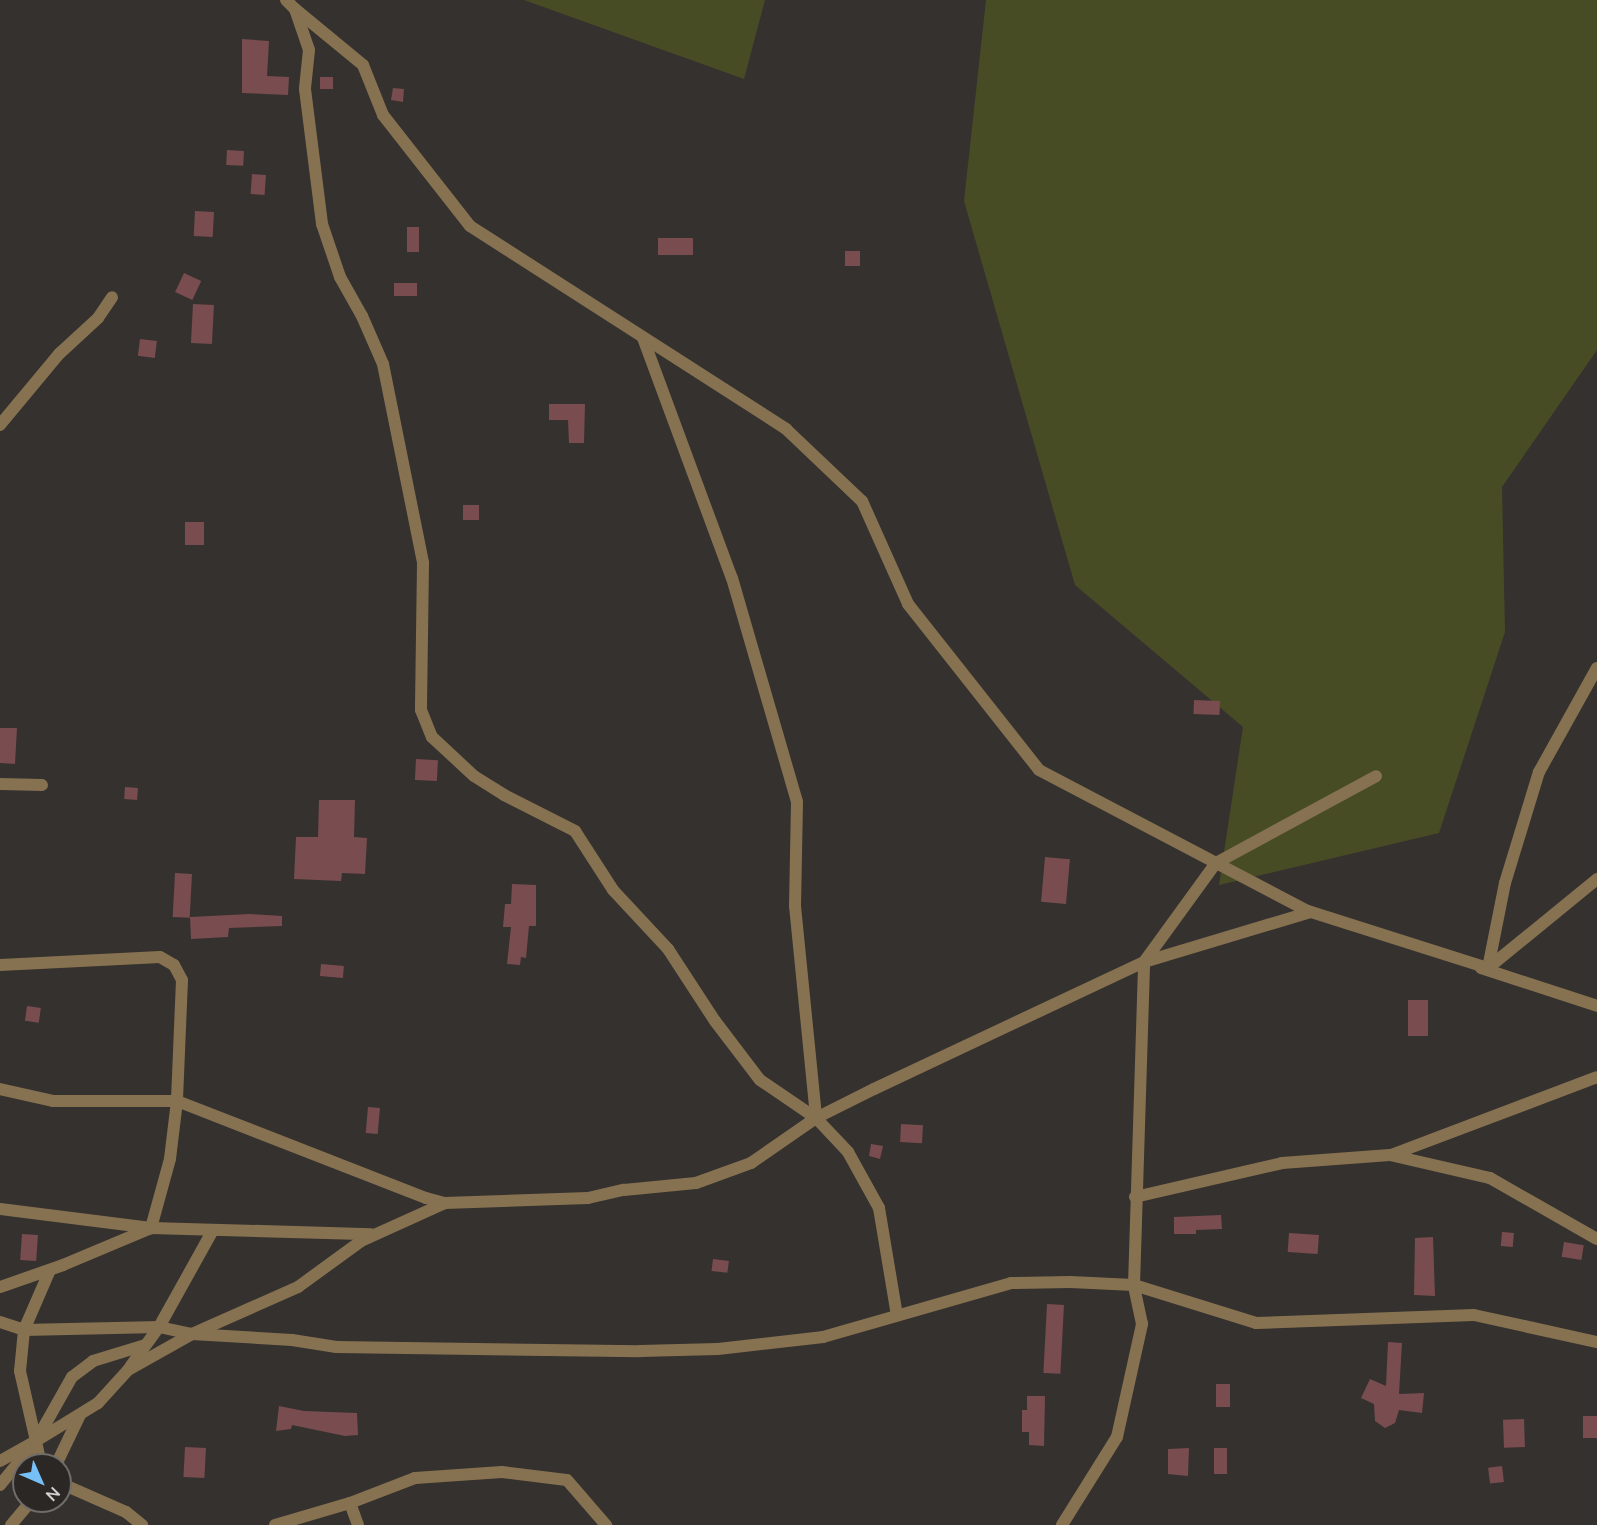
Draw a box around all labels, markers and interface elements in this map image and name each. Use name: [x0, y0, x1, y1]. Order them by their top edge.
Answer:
north arrow: [12, 1453, 72, 1513]
text: N: [42, 1483, 65, 1506]

